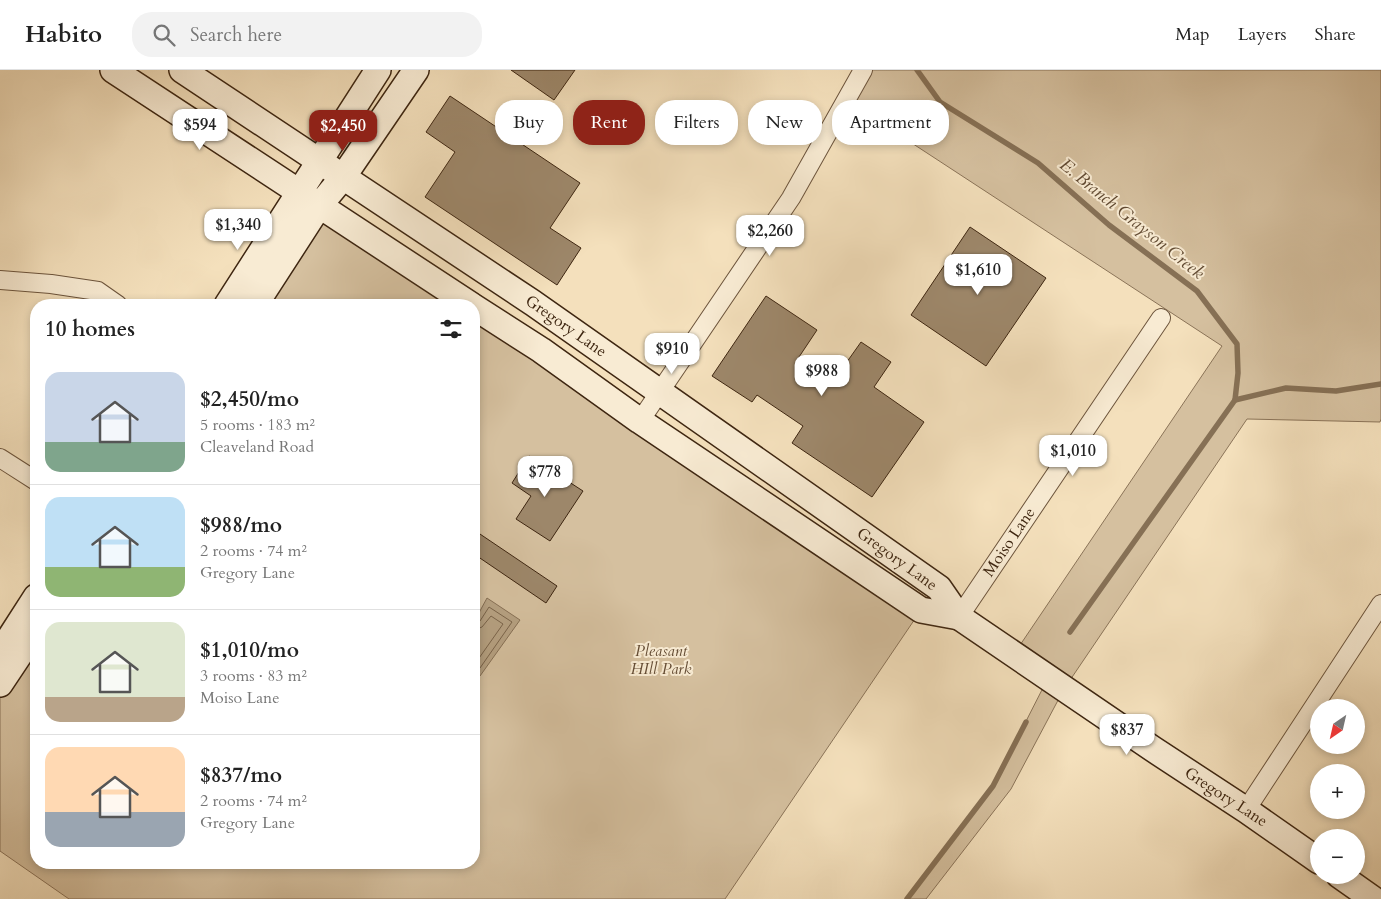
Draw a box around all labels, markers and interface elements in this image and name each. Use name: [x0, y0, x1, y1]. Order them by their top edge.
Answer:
search box: [132, 12, 482, 57]
text: Habito: [25, 18, 102, 51]
icon: search: [150, 21, 178, 49]
text: Search here: [190, 22, 282, 48]
text: Map: [1175, 22, 1210, 47]
text: Layers: [1238, 22, 1287, 47]
text: Share: [1315, 22, 1356, 47]
chip: Buy: [495, 100, 563, 145]
chip: Rent: [573, 100, 645, 145]
chip: Filters: [655, 100, 738, 145]
chip: New: [748, 100, 822, 145]
chip: Apartment: [832, 100, 949, 145]
pin: $594: [170, 108, 230, 151]
pin: $2,450: [302, 109, 384, 152]
text: $594: [184, 114, 216, 136]
text: $2,450: [320, 115, 366, 137]
water label: E. Branch Grayson Creek: [1054, 153, 1210, 285]
pin: $1,340: [197, 208, 279, 251]
text: $1,340: [215, 214, 261, 236]
pin: $2,260: [729, 214, 811, 257]
text: $2,260: [747, 220, 793, 242]
pin: $1,610: [937, 254, 1019, 296]
text: $1,610: [955, 259, 1001, 281]
street label: Gregory Lane: [521, 290, 611, 362]
text: 10 homes: [45, 315, 135, 344]
icon: filters: [437, 315, 465, 343]
pin: $910: [642, 332, 702, 375]
text: $910: [656, 338, 688, 360]
pin: $988: [792, 354, 852, 397]
text: $988: [806, 360, 838, 382]
text: $2,450/mo: [200, 385, 299, 414]
icon: home: [85, 392, 145, 452]
text: 5 rooms · 183 m²: [200, 414, 315, 436]
pin: $1,010: [1032, 434, 1114, 477]
text: Cleaveland Road: [200, 436, 314, 458]
text: $1,010: [1050, 440, 1096, 462]
pin: $778: [515, 456, 575, 498]
text: $778: [529, 461, 561, 483]
street label: Moiso Lane: [978, 503, 1040, 581]
text: $988/mo: [200, 511, 282, 540]
icon: home: [85, 517, 145, 577]
street label: Gregory Lane: [852, 522, 942, 596]
text: 2 rooms · 74 m²: [200, 540, 307, 562]
text: Gregory Lane: [200, 562, 295, 584]
text: $1,010/mo: [200, 636, 299, 665]
park label: Pleasant HIll Park: [631, 640, 692, 680]
icon: home: [85, 642, 145, 702]
text: 3 rooms · 83 m²: [200, 665, 307, 687]
text: Moiso Lane: [200, 687, 279, 709]
north arrow: [1310, 699, 1365, 754]
map controls: [1310, 699, 1365, 884]
pin: $837: [1097, 714, 1157, 756]
text: $837: [1111, 719, 1143, 741]
text: $837/mo: [200, 761, 282, 790]
street label: Gregory Lane: [1180, 762, 1272, 832]
button: +: [1310, 764, 1365, 819]
icon: home: [85, 767, 145, 827]
text: 2 rooms · 74 m²: [200, 790, 307, 812]
text: Gregory Lane: [200, 812, 295, 834]
button: −: [1310, 829, 1365, 884]

